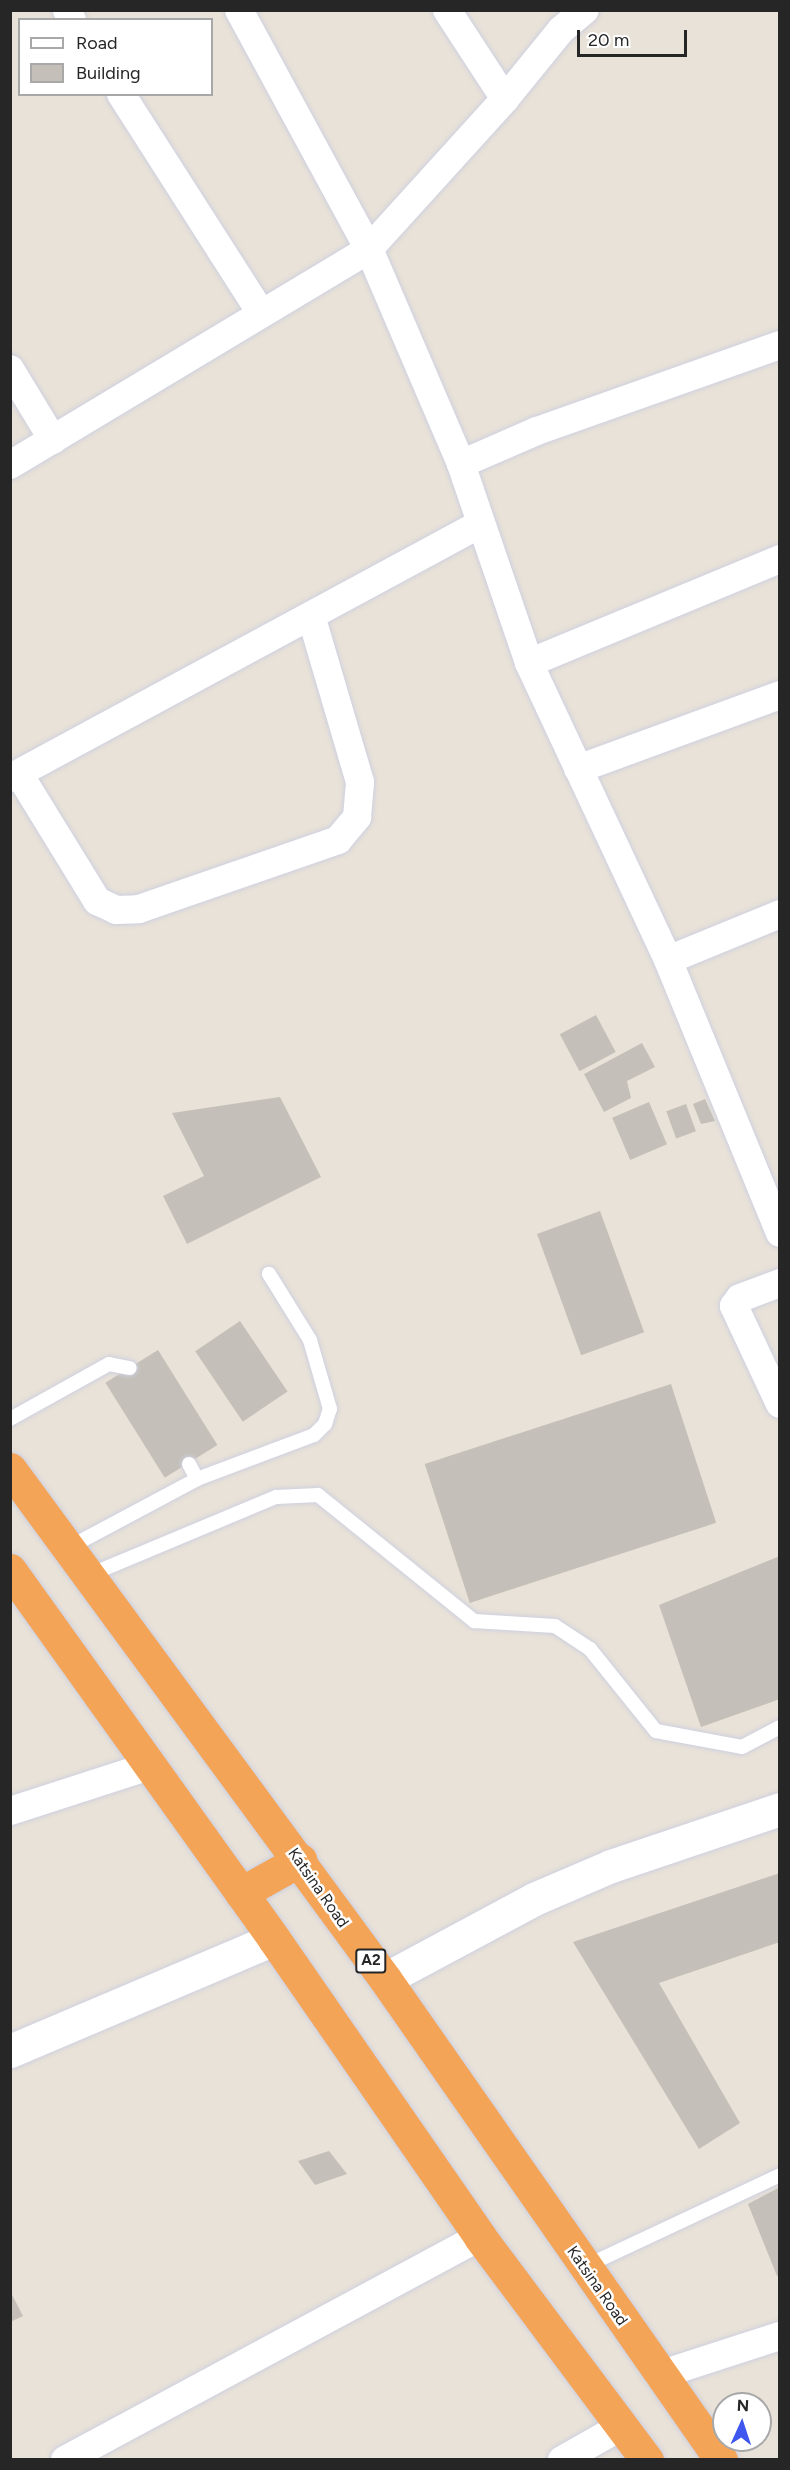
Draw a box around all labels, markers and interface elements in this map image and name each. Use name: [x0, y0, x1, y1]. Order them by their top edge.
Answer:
legend: [18, 18, 213, 96]
scale bar: [580, 18, 690, 56]
text: 20 m: [588, 29, 629, 51]
text: Road: [76, 32, 117, 54]
text: Building: [76, 62, 141, 84]
street label: Katsina Road: [284, 1844, 352, 1932]
road number: A2: [354, 1949, 388, 1973]
street label: Katsina Road: [563, 2242, 631, 2330]
north arrow: [712, 2392, 772, 2452]
text: N: [736, 2396, 750, 2415]

